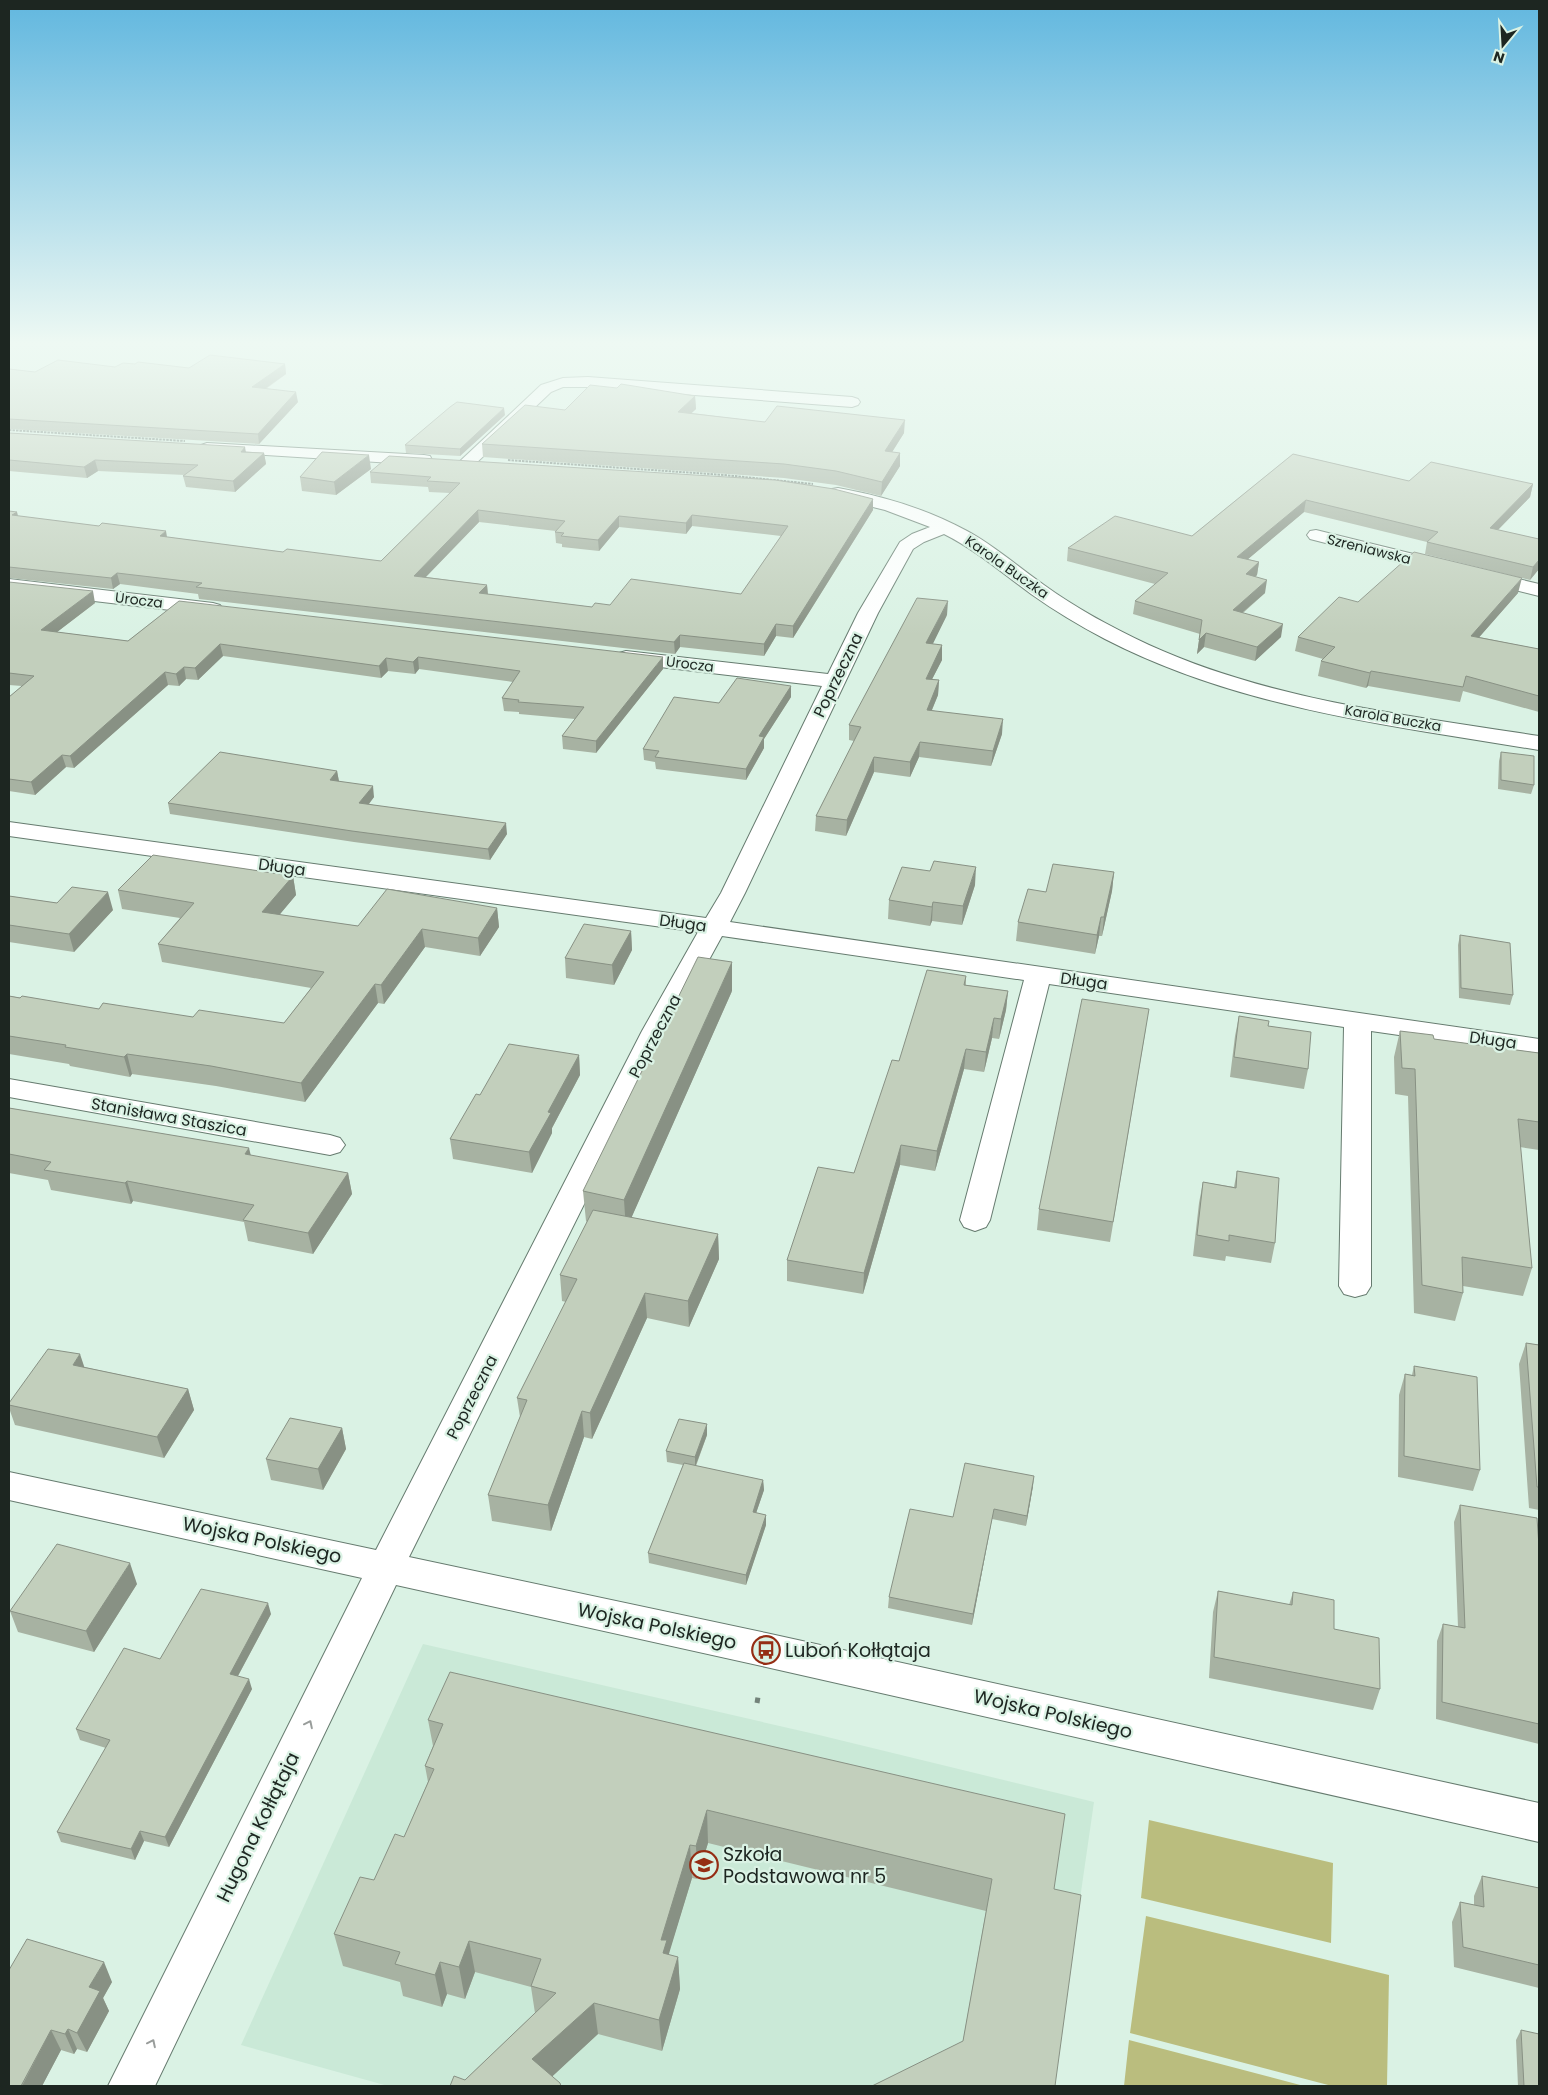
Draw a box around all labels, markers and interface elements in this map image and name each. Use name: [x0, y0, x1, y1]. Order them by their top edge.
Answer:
north arrow: [1478, 20, 1528, 70]
text: N: [1491, 46, 1507, 69]
street label: Szreniawska: [1325, 529, 1413, 569]
street label: Karola Buczka: [961, 531, 1053, 603]
street label: Urocza: [114, 587, 164, 613]
street label: Poprzeczna: [808, 629, 868, 721]
street label: Urocza: [665, 651, 715, 677]
street label: Karola Buczka: [1343, 700, 1443, 736]
street label: Długa: [257, 852, 307, 882]
street label: Długa: [658, 908, 708, 938]
street label: Długa: [1059, 966, 1109, 996]
street label: Poprzeczna: [623, 990, 687, 1082]
street label: Długa: [1468, 1025, 1518, 1055]
street label: Stanisława Staszica: [89, 1092, 249, 1142]
street label: Poprzeczna: [441, 1351, 503, 1443]
street label: Wojska Polskiego: [180, 1510, 344, 1570]
street label: Wojska Polskiego: [575, 1596, 739, 1656]
bus stop icon: Luboń Kołłątaja: [751, 1635, 781, 1665]
place label: Luboń Kołłątaja: [785, 1637, 931, 1664]
street label: Wojska Polskiego: [971, 1683, 1135, 1745]
one-way arrow: [303, 1720, 313, 1729]
street label: Hugona Kołłątaja: [210, 1748, 306, 1906]
place label: Szkoła Podstawowa nr 5: [723, 1841, 886, 1890]
school or university icon: Szkoła Podstawowa nr 5: [689, 1850, 719, 1880]
one-way arrow: [146, 2039, 156, 2048]

